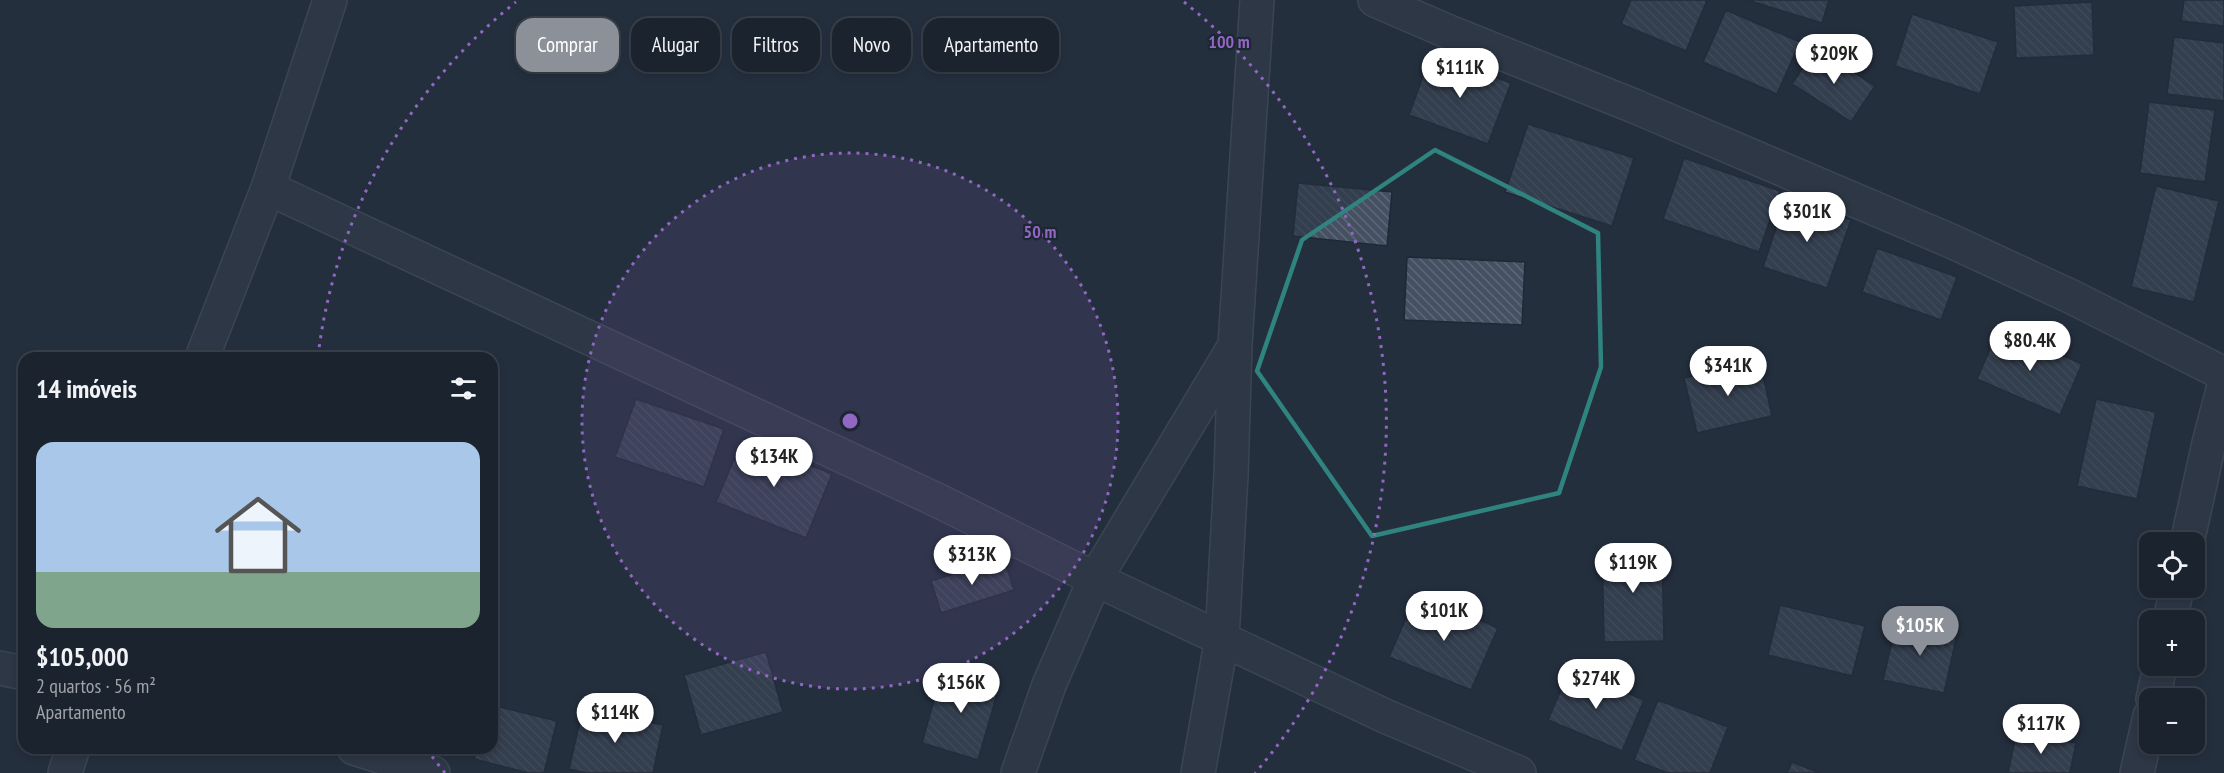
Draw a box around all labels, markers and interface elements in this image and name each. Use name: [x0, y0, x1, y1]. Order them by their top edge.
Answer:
chip: Comprar: [516, 18, 619, 72]
chip: Alugar: [631, 18, 720, 72]
chip: Filtros: [732, 18, 820, 72]
chip: Novo: [832, 18, 911, 72]
chip: Apartamento: [923, 18, 1059, 72]
text: 100 m: [1208, 30, 1250, 53]
pin: $209K: [1792, 34, 1876, 85]
text: $209K: [1810, 40, 1858, 66]
pin: $111K: [1418, 48, 1502, 99]
text: $111K: [1436, 54, 1484, 80]
pin: $301K: [1765, 192, 1849, 243]
text: $301K: [1783, 198, 1831, 224]
text: 50 m: [1024, 220, 1056, 243]
pin: $80.4K: [1981, 321, 2079, 372]
text: $80.4K: [2004, 327, 2056, 353]
pin: $341K: [1686, 346, 1770, 397]
text: $341K: [1704, 352, 1752, 378]
text: 14 imóveis: [36, 372, 137, 405]
icon: filters: [447, 372, 480, 405]
centre of rings: [840, 411, 860, 431]
pin: $134K: [732, 437, 816, 488]
text: $134K: [750, 443, 798, 469]
icon: home: [204, 481, 312, 589]
map controls: [2139, 532, 2205, 754]
button: locate: [2139, 532, 2205, 598]
pin: $313K: [930, 535, 1014, 586]
text: $313K: [948, 541, 996, 567]
pin: $119K: [1591, 543, 1675, 594]
text: $119K: [1609, 549, 1657, 575]
pin: $101K: [1402, 591, 1486, 642]
text: $101K: [1420, 597, 1468, 623]
pin: $105K: [1878, 606, 1962, 657]
button: +: [2139, 610, 2205, 676]
text: $105K: [1896, 612, 1944, 638]
text: $105,000: [36, 640, 129, 673]
pin: $274K: [1554, 659, 1638, 710]
pin: $156K: [919, 663, 1003, 714]
text: $274K: [1572, 665, 1620, 691]
text: $156K: [937, 669, 985, 695]
text: 2 quartos · 56 m²: [36, 673, 156, 699]
button: −: [2139, 688, 2205, 754]
pin: $114K: [573, 693, 657, 744]
text: Apartamento: [36, 699, 126, 725]
text: $114K: [591, 699, 639, 725]
pin: $117K: [1999, 704, 2083, 755]
text: $117K: [2017, 710, 2065, 736]

